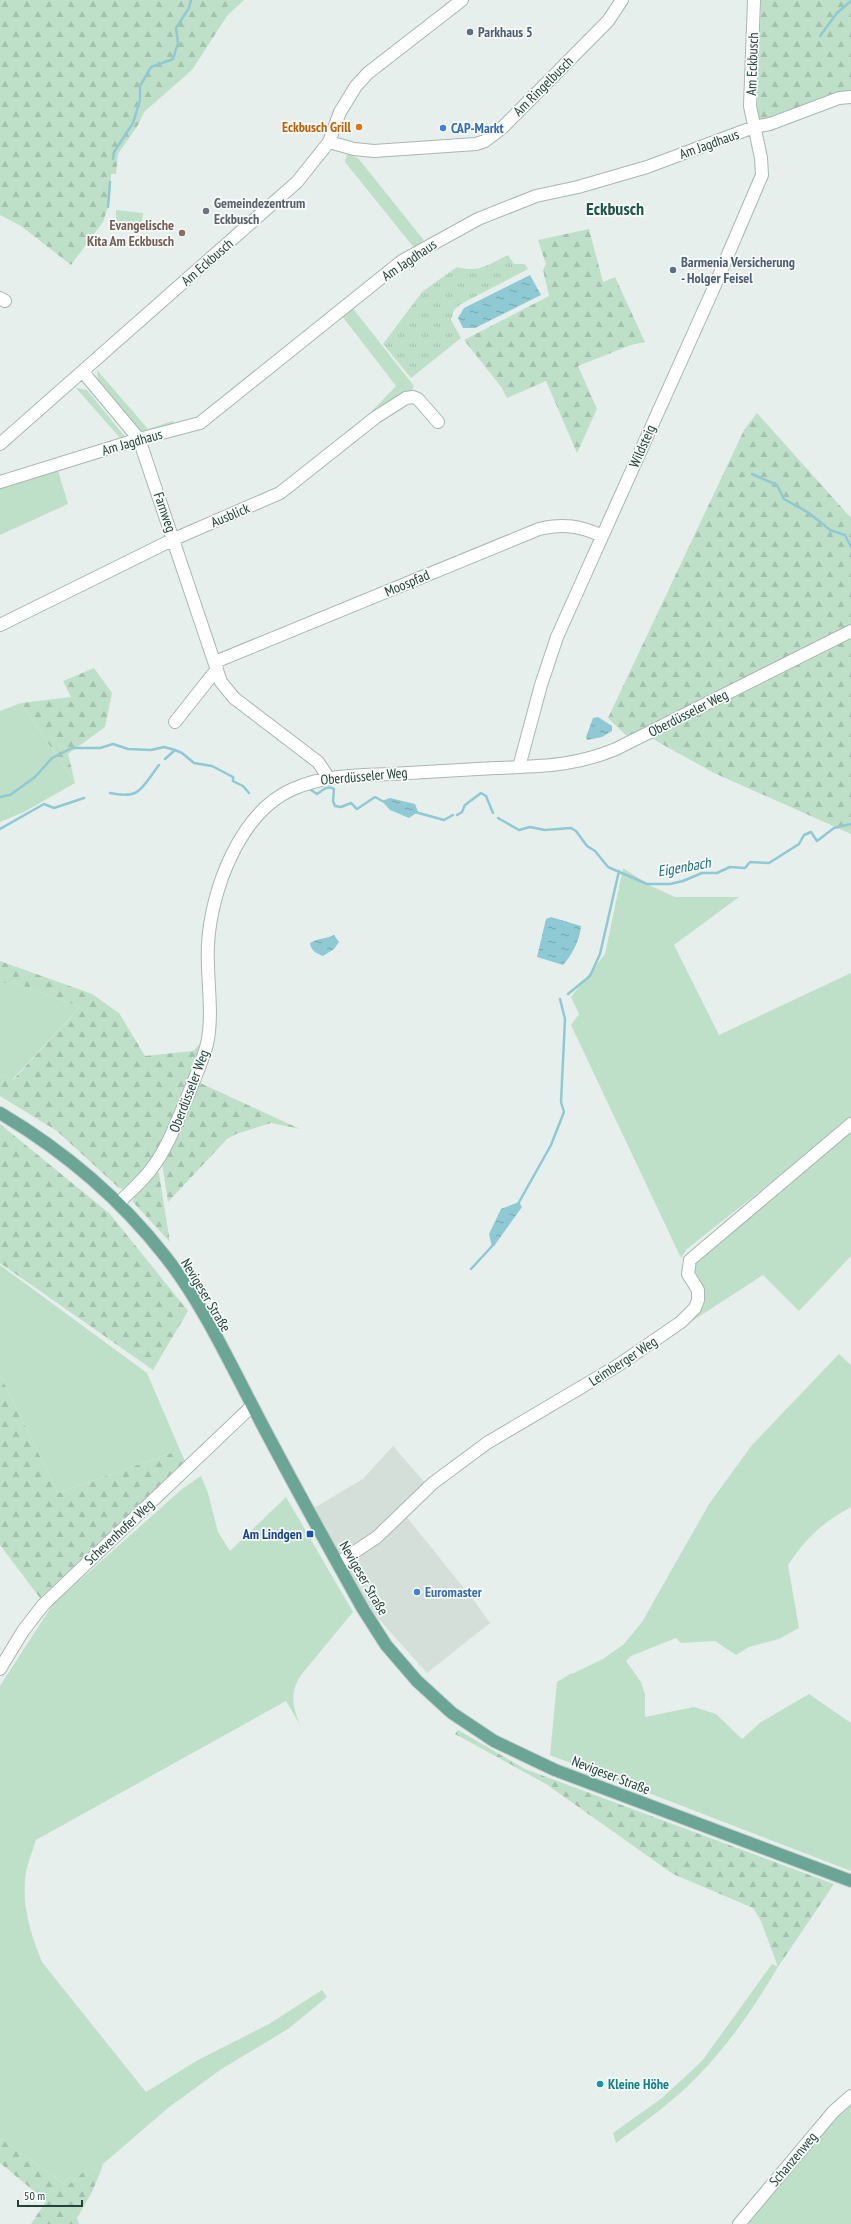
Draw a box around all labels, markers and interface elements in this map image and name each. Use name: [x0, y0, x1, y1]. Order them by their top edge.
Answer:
place label: Parkhaus 5: [478, 23, 533, 41]
marker: Parkhaus 5: [465, 27, 475, 37]
street label: Am Eckbusch: [742, 32, 762, 96]
street label: Am Ringelbusch: [509, 52, 577, 120]
place label: Eckbusch Grill: [282, 118, 352, 136]
place label: CAP-Markt: [451, 119, 504, 137]
marker: Eckbusch Grill: [354, 122, 364, 132]
marker: CAP-Markt: [438, 123, 448, 133]
street label: Am Jagdhaus: [677, 125, 742, 163]
place label: Gemeindezentrum Eckbusch: [214, 194, 305, 228]
district label: Eckbusch: [586, 197, 644, 220]
marker: Gemeindezentrum Eckbusch: [201, 206, 211, 216]
place label: Evangelische Kita Am Eckbusch: [87, 216, 174, 250]
marker: Evangelische Kita Am Eckbusch: [177, 228, 187, 238]
street label: Am Eckbusch: [177, 234, 237, 290]
street label: Am Jagdhaus: [378, 235, 440, 285]
place label: Barmenia Versicherung - Holger Feisel: [681, 253, 795, 287]
marker: Barmenia Versicherung - Holger Feisel: [668, 265, 678, 275]
street label: Wildsteig: [625, 422, 659, 470]
street label: Am Jagdhaus: [100, 425, 165, 459]
street label: Farnweg: [150, 490, 180, 534]
street label: Ausblick: [208, 499, 253, 531]
street label: Moospfad: [382, 566, 432, 600]
street label: Oberdüsseler Weg: [645, 685, 731, 741]
street label: Oberdüsseler Weg: [320, 763, 408, 789]
water label: Eigenbach: [656, 852, 713, 881]
street label: Oberdüsseler Weg: [165, 1047, 213, 1135]
street label: Nevigeser Straße: [177, 1255, 235, 1335]
street label: Leimberger Weg: [585, 1332, 661, 1390]
street label: Schevenhofer Weg: [80, 1495, 158, 1569]
place label: Am Lindgen: [242, 1525, 302, 1543]
marker: Am Lindgen: [305, 1529, 315, 1539]
street label: Nevigeser Straße: [336, 1538, 393, 1618]
place label: Euromaster: [425, 1583, 483, 1601]
marker: Euromaster: [412, 1587, 422, 1597]
street label: Nevigeser Straße: [569, 1752, 653, 1798]
place label: Kleine Höhe: [608, 2075, 669, 2093]
marker: Kleine Höhe: [595, 2079, 605, 2089]
street label: Schanzenweg: [765, 2128, 821, 2190]
scale bar: [18, 2182, 82, 2208]
text: 50 m: [24, 2188, 45, 2203]

